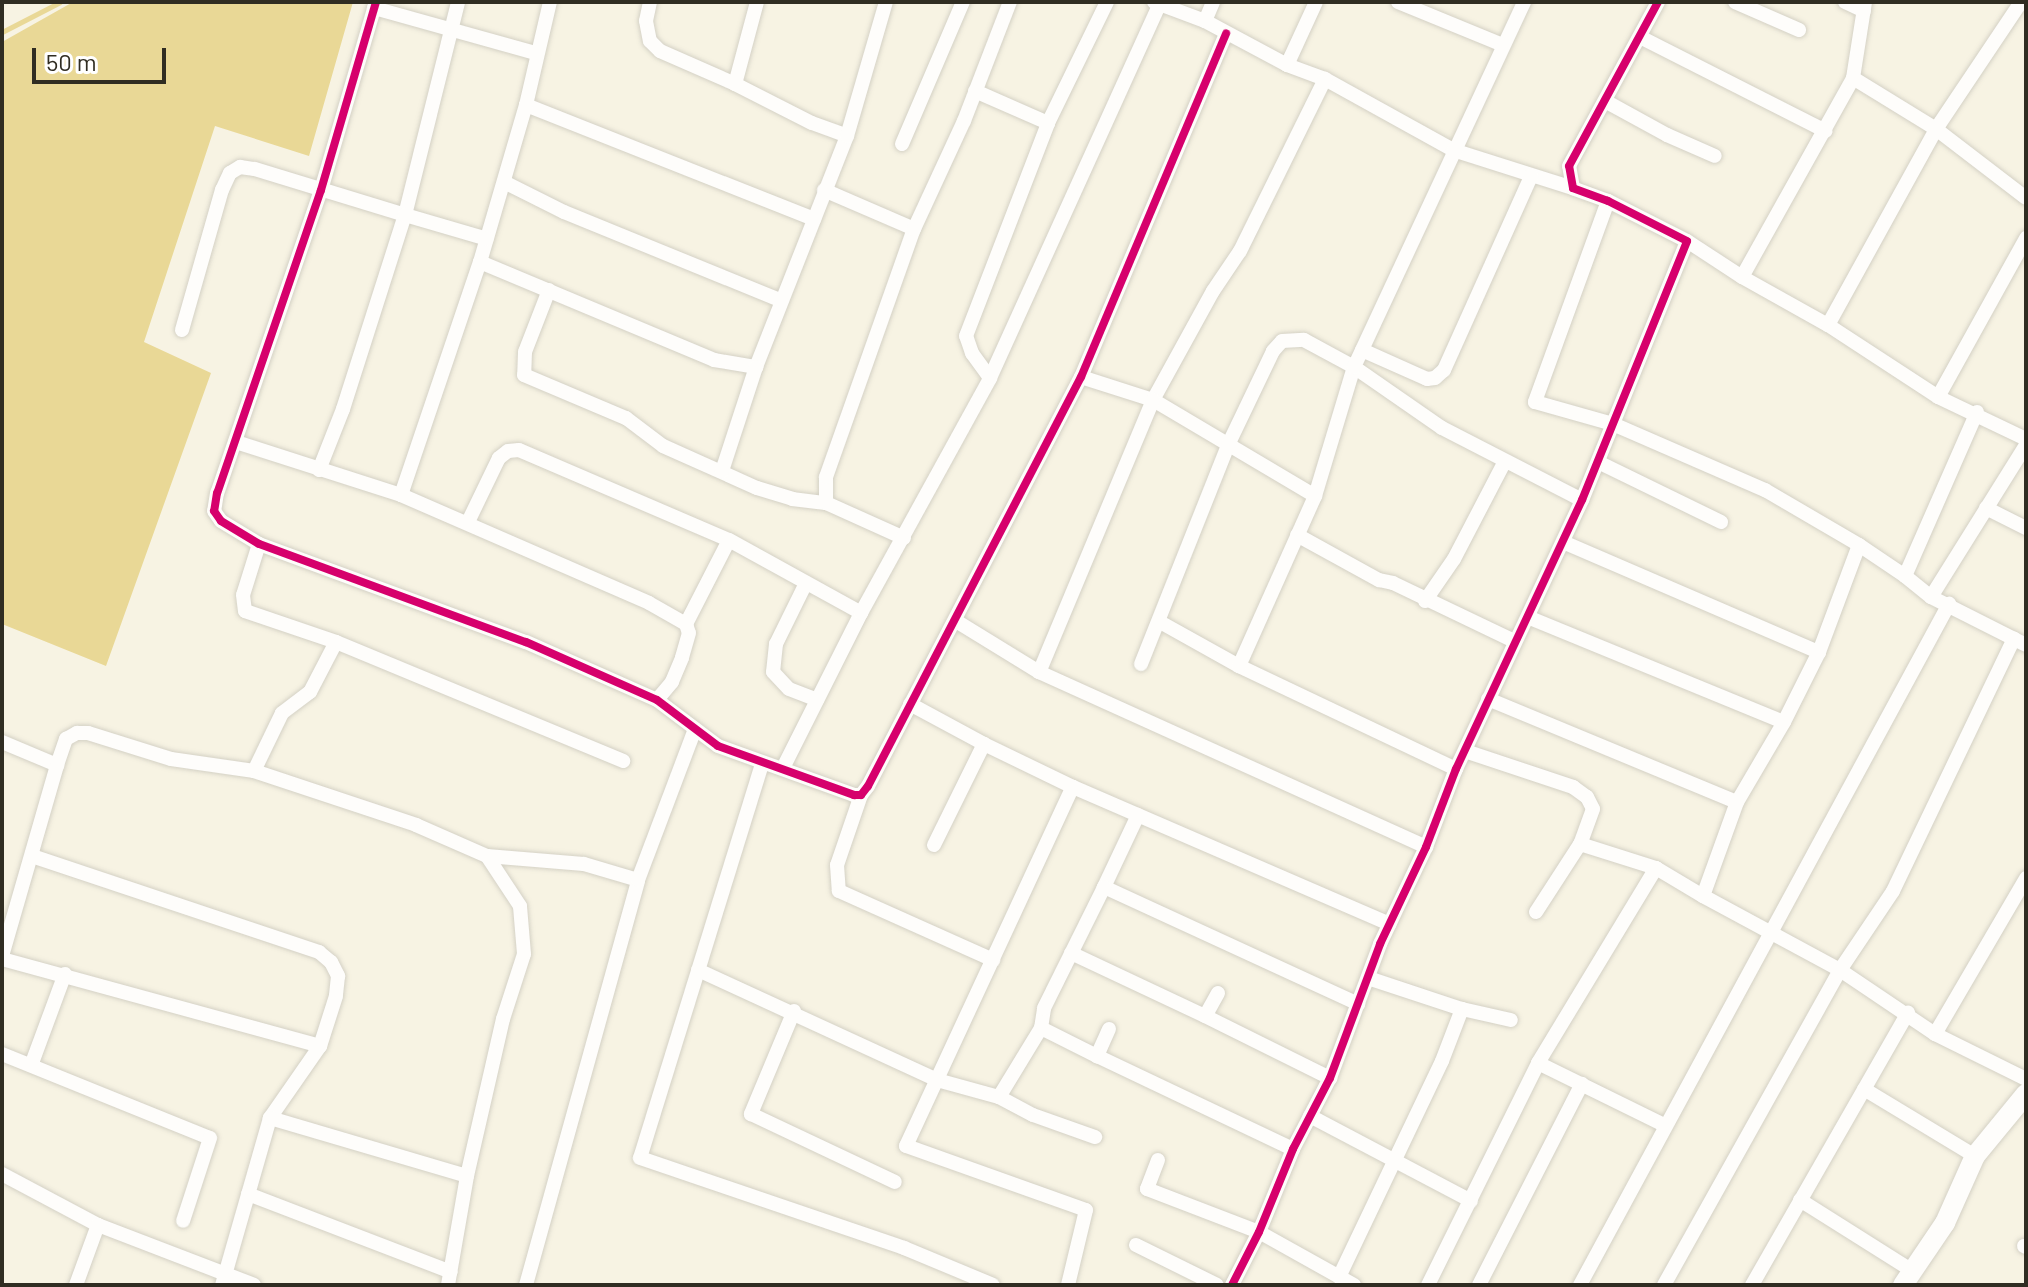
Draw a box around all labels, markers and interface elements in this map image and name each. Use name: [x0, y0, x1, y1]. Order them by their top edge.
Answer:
scale bar: [36, 32, 170, 82]
text: 50 m: [46, 47, 97, 76]

